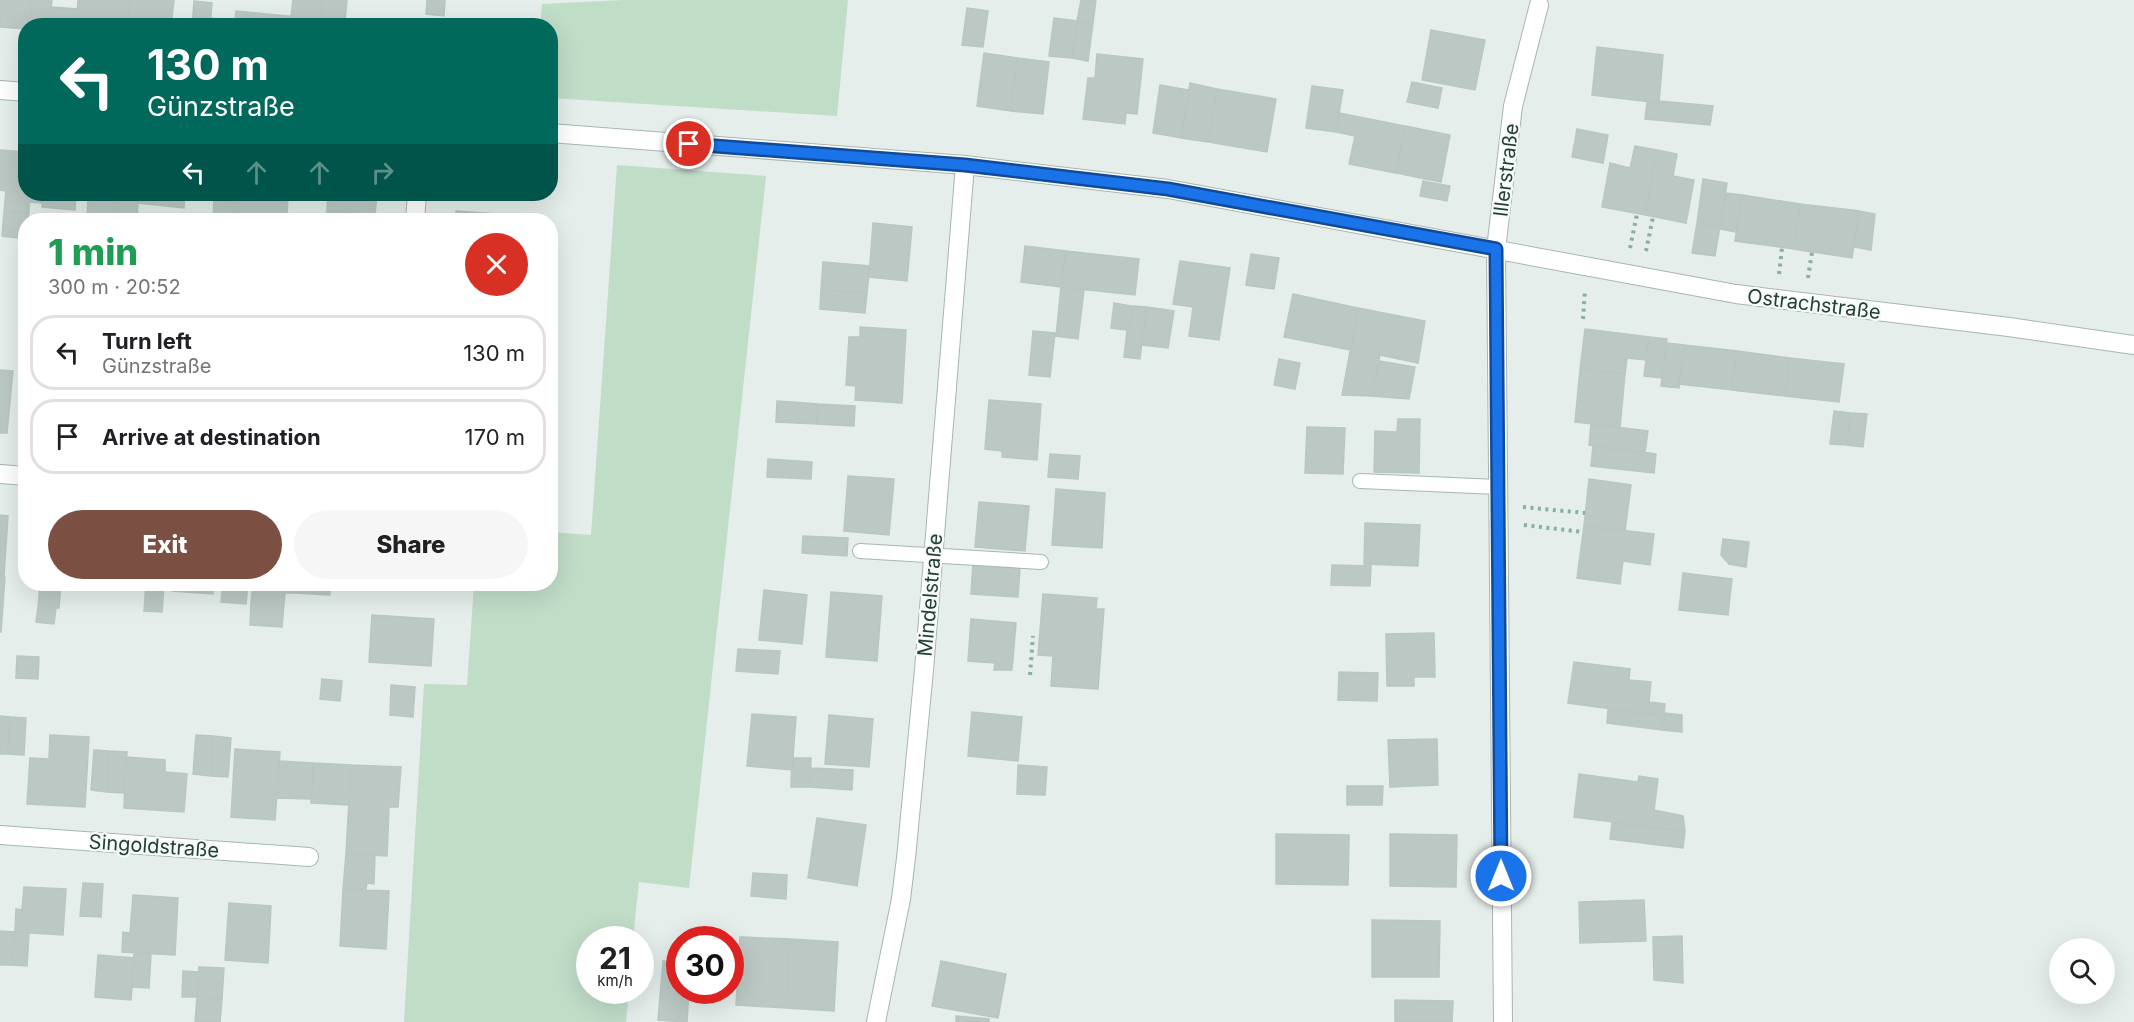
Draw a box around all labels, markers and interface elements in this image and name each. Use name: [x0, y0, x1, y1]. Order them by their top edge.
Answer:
text: 130 m: [147, 39, 269, 90]
icon: left: [48, 42, 126, 120]
text: Günzstraße: [147, 90, 295, 123]
pin: [663, 118, 714, 169]
street label: Illerstraße: [1488, 122, 1524, 218]
icon: arrive: [672, 127, 705, 160]
icon: left: [177, 156, 210, 189]
icon: ahead: [240, 156, 273, 189]
icon: ahead: [303, 156, 336, 189]
icon: right: [366, 156, 399, 189]
text: 1 min: [48, 230, 138, 274]
button: close: [465, 233, 528, 296]
text: 300 m · 20:52: [48, 275, 181, 299]
street label: Ostrachstraße: [1746, 284, 1882, 324]
text: Turn left: [102, 328, 192, 354]
icon: left: [51, 336, 84, 369]
text: 130 m: [463, 340, 525, 366]
text: Günzstraße: [102, 354, 211, 378]
icon: arrive: [51, 420, 84, 453]
text: Arrive at destination: [102, 424, 321, 450]
text: 170 m: [465, 424, 525, 450]
button: Exit: [48, 510, 282, 579]
button: Share: [294, 510, 528, 579]
street label: Mindelstraße: [913, 533, 947, 657]
street label: Singoldstraße: [88, 829, 220, 863]
position arrow: [1469, 844, 1533, 908]
speed limit sign: 30: [666, 926, 744, 1004]
map controls: [2049, 938, 2115, 1004]
button: search: [2049, 938, 2115, 1004]
text: 21: [599, 940, 631, 976]
text: km/h: [597, 971, 633, 990]

